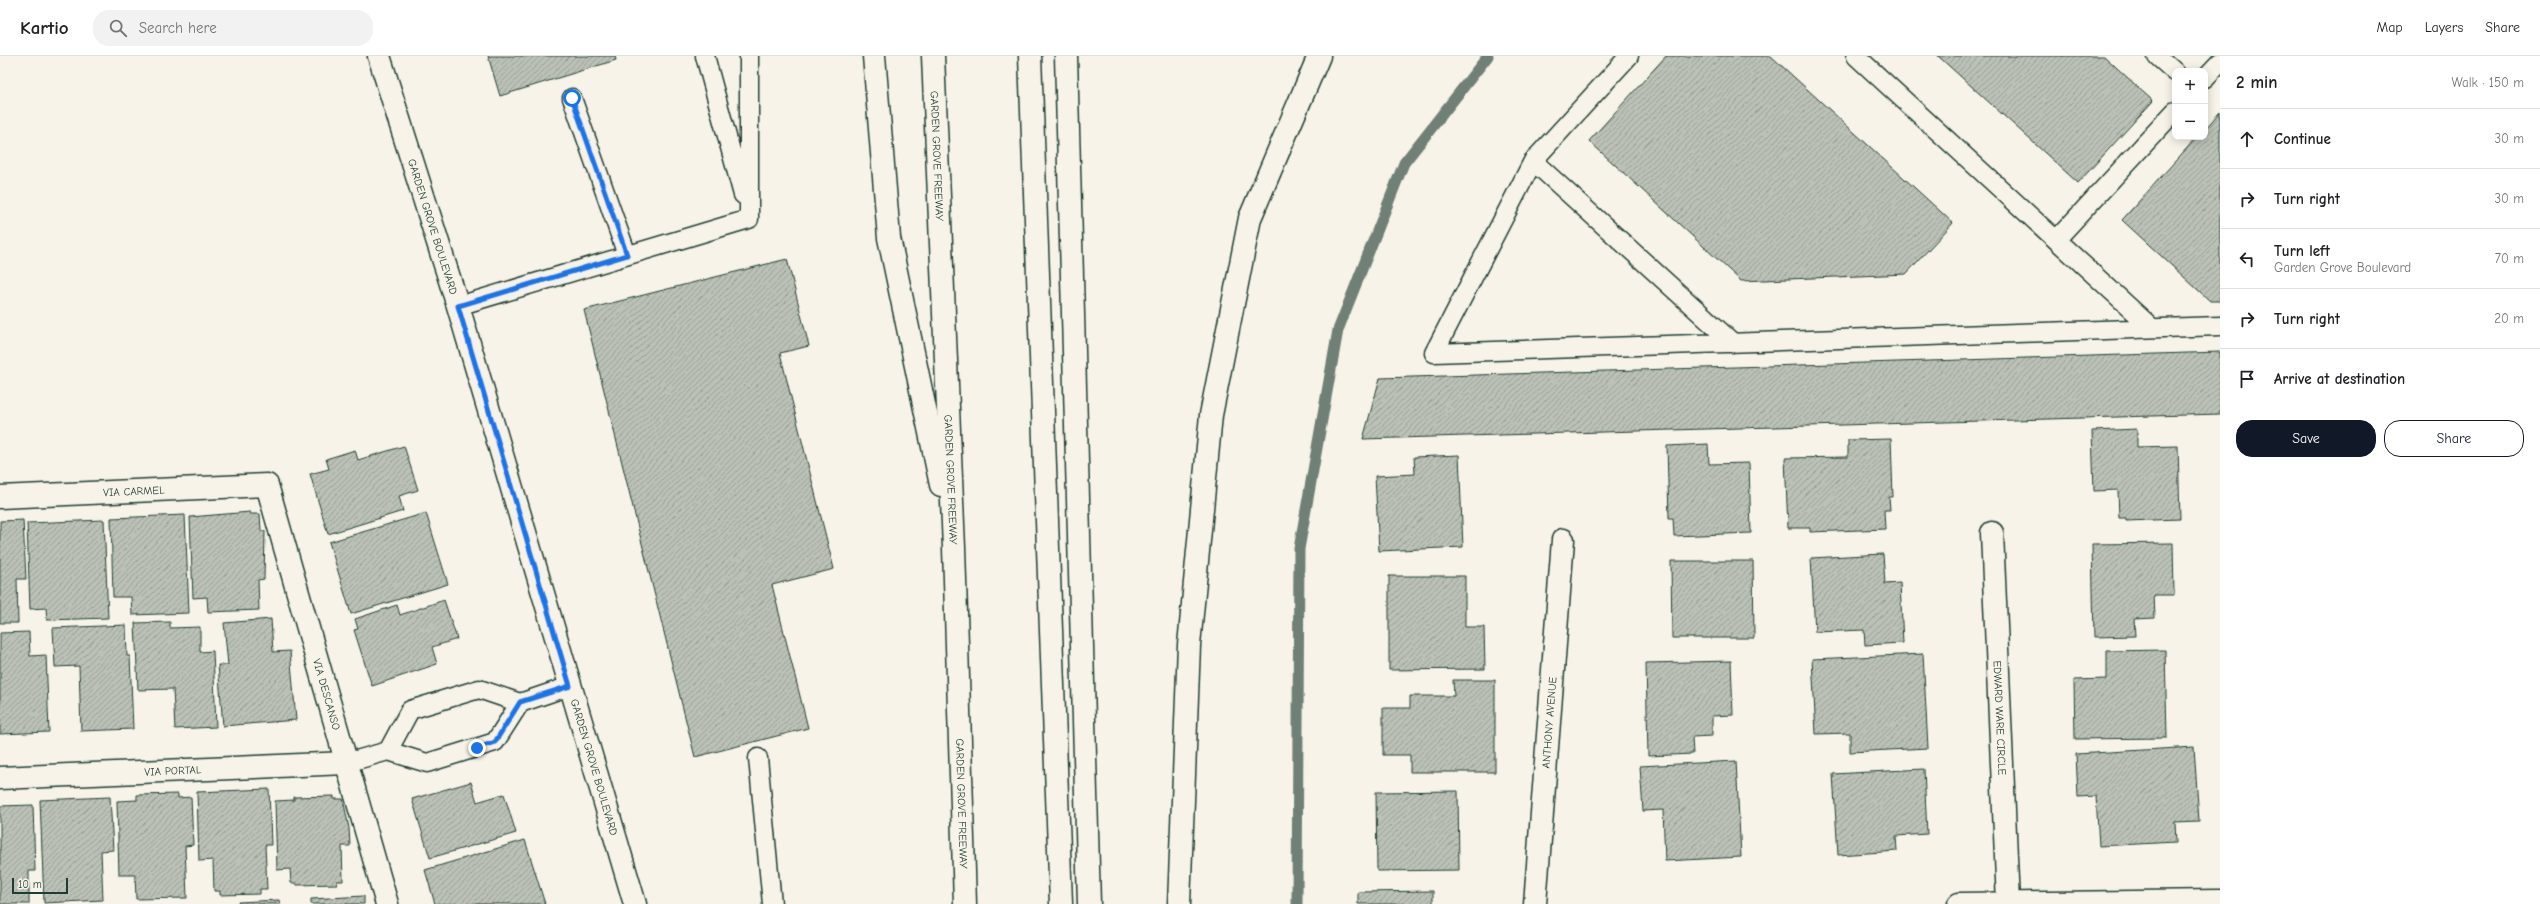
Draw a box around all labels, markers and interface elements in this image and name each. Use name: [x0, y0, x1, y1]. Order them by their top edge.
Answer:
search box: [93, 10, 373, 46]
text: Kartio: [20, 17, 69, 39]
icon: search: [107, 17, 129, 39]
text: Search here: [139, 19, 217, 37]
text: Map: [2376, 19, 2403, 36]
text: Layers: [2425, 19, 2463, 36]
text: Share: [2485, 19, 2520, 36]
map controls: [2172, 68, 2208, 140]
button: +: [2172, 68, 2208, 104]
text: 2 min: [2236, 73, 2277, 92]
text: Walk · 150 m: [2452, 75, 2524, 90]
route start: [563, 89, 581, 107]
street label: GARDEN GROVE FREEWAY: [927, 91, 946, 222]
button: −: [2172, 104, 2208, 140]
icon: ahead: [2236, 128, 2258, 150]
text: Continue: [2274, 130, 2331, 148]
text: 30 m: [2494, 131, 2524, 146]
street label: GARDEN GROVE BOULEVARD: [405, 157, 460, 296]
icon: right: [2236, 188, 2258, 210]
text: Turn right: [2274, 190, 2340, 208]
text: 30 m: [2494, 191, 2524, 206]
text: Turn left: [2274, 242, 2330, 260]
icon: left: [2236, 248, 2258, 270]
text: 70 m: [2495, 251, 2524, 266]
text: Garden Grove Boulevard: [2274, 260, 2411, 275]
icon: right: [2236, 308, 2258, 330]
text: Turn right: [2274, 310, 2340, 328]
text: 20 m: [2494, 311, 2524, 326]
icon: arrive: [2236, 368, 2258, 390]
text: Arrive at destination: [2274, 370, 2405, 388]
street label: GARDEN GROVE FREEWAY: [941, 414, 960, 545]
button: Save: [2236, 420, 2376, 457]
button: Share: [2384, 420, 2524, 457]
street label: VIA CARMEL: [103, 484, 165, 499]
street label: VIA DESCANSO: [310, 657, 343, 732]
street label: EDWARD WARE CIRCLE: [1991, 660, 2008, 776]
street label: ANTHONY AVENUE: [1539, 676, 1559, 769]
street label: GARDEN GROVE BOULEVARD: [568, 697, 620, 837]
street label: GARDEN GROVE FREEWAY: [953, 738, 970, 869]
route end: [468, 739, 486, 757]
street label: VIA PORTAL: [144, 763, 202, 779]
scale bar: [12, 876, 68, 895]
text: 10 m: [18, 878, 42, 891]

